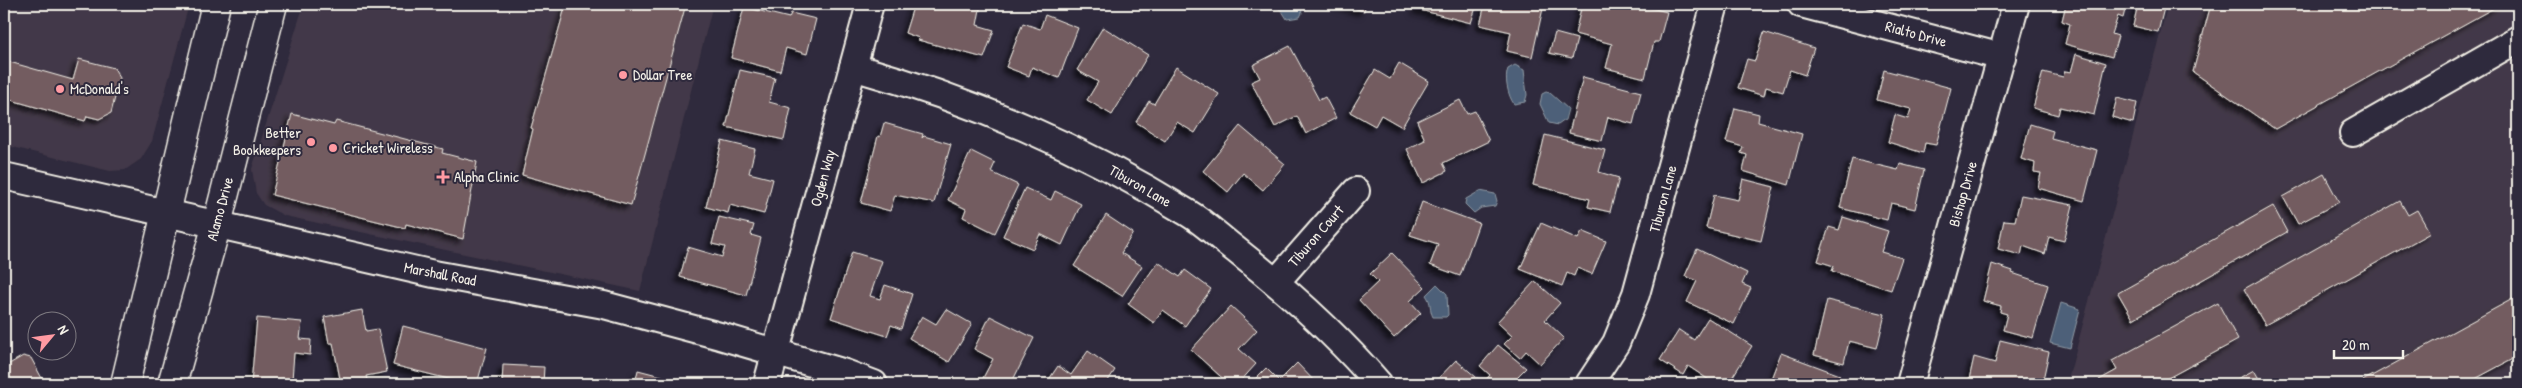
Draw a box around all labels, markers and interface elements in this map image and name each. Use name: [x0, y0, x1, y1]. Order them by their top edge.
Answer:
street label: Rialto Drive: [1883, 15, 1949, 52]
place label: Dollar Tree: [633, 64, 693, 85]
marker: Dollar Tree: [617, 69, 629, 81]
place label: McDonald's: [70, 78, 129, 99]
marker: McDonald's: [54, 83, 66, 95]
place label: Better Bookkeepers: [233, 122, 301, 160]
marker: Better Bookkeepers: [305, 136, 317, 148]
place label: Cricket Wireless: [343, 137, 433, 158]
marker: Cricket Wireless: [327, 142, 339, 154]
street label: Ogden Way: [805, 147, 840, 209]
street label: Tiburon Lane: [1105, 159, 1175, 212]
street label: Bishop Drive: [1943, 159, 1982, 229]
street label: Tiburon Lane: [1643, 163, 1682, 235]
place label: Alpha Clinic: [454, 166, 519, 187]
marker: Alpha Clinic: [436, 170, 450, 184]
street label: Alamo Drive: [201, 175, 238, 243]
street label: Tiburon Court: [1283, 200, 1349, 271]
street label: Marshall Road: [402, 256, 478, 291]
north arrow: [28, 310, 78, 360]
text: N: [54, 322, 74, 338]
scale bar: [2334, 328, 2403, 360]
text: 20 m: [2342, 334, 2369, 355]

